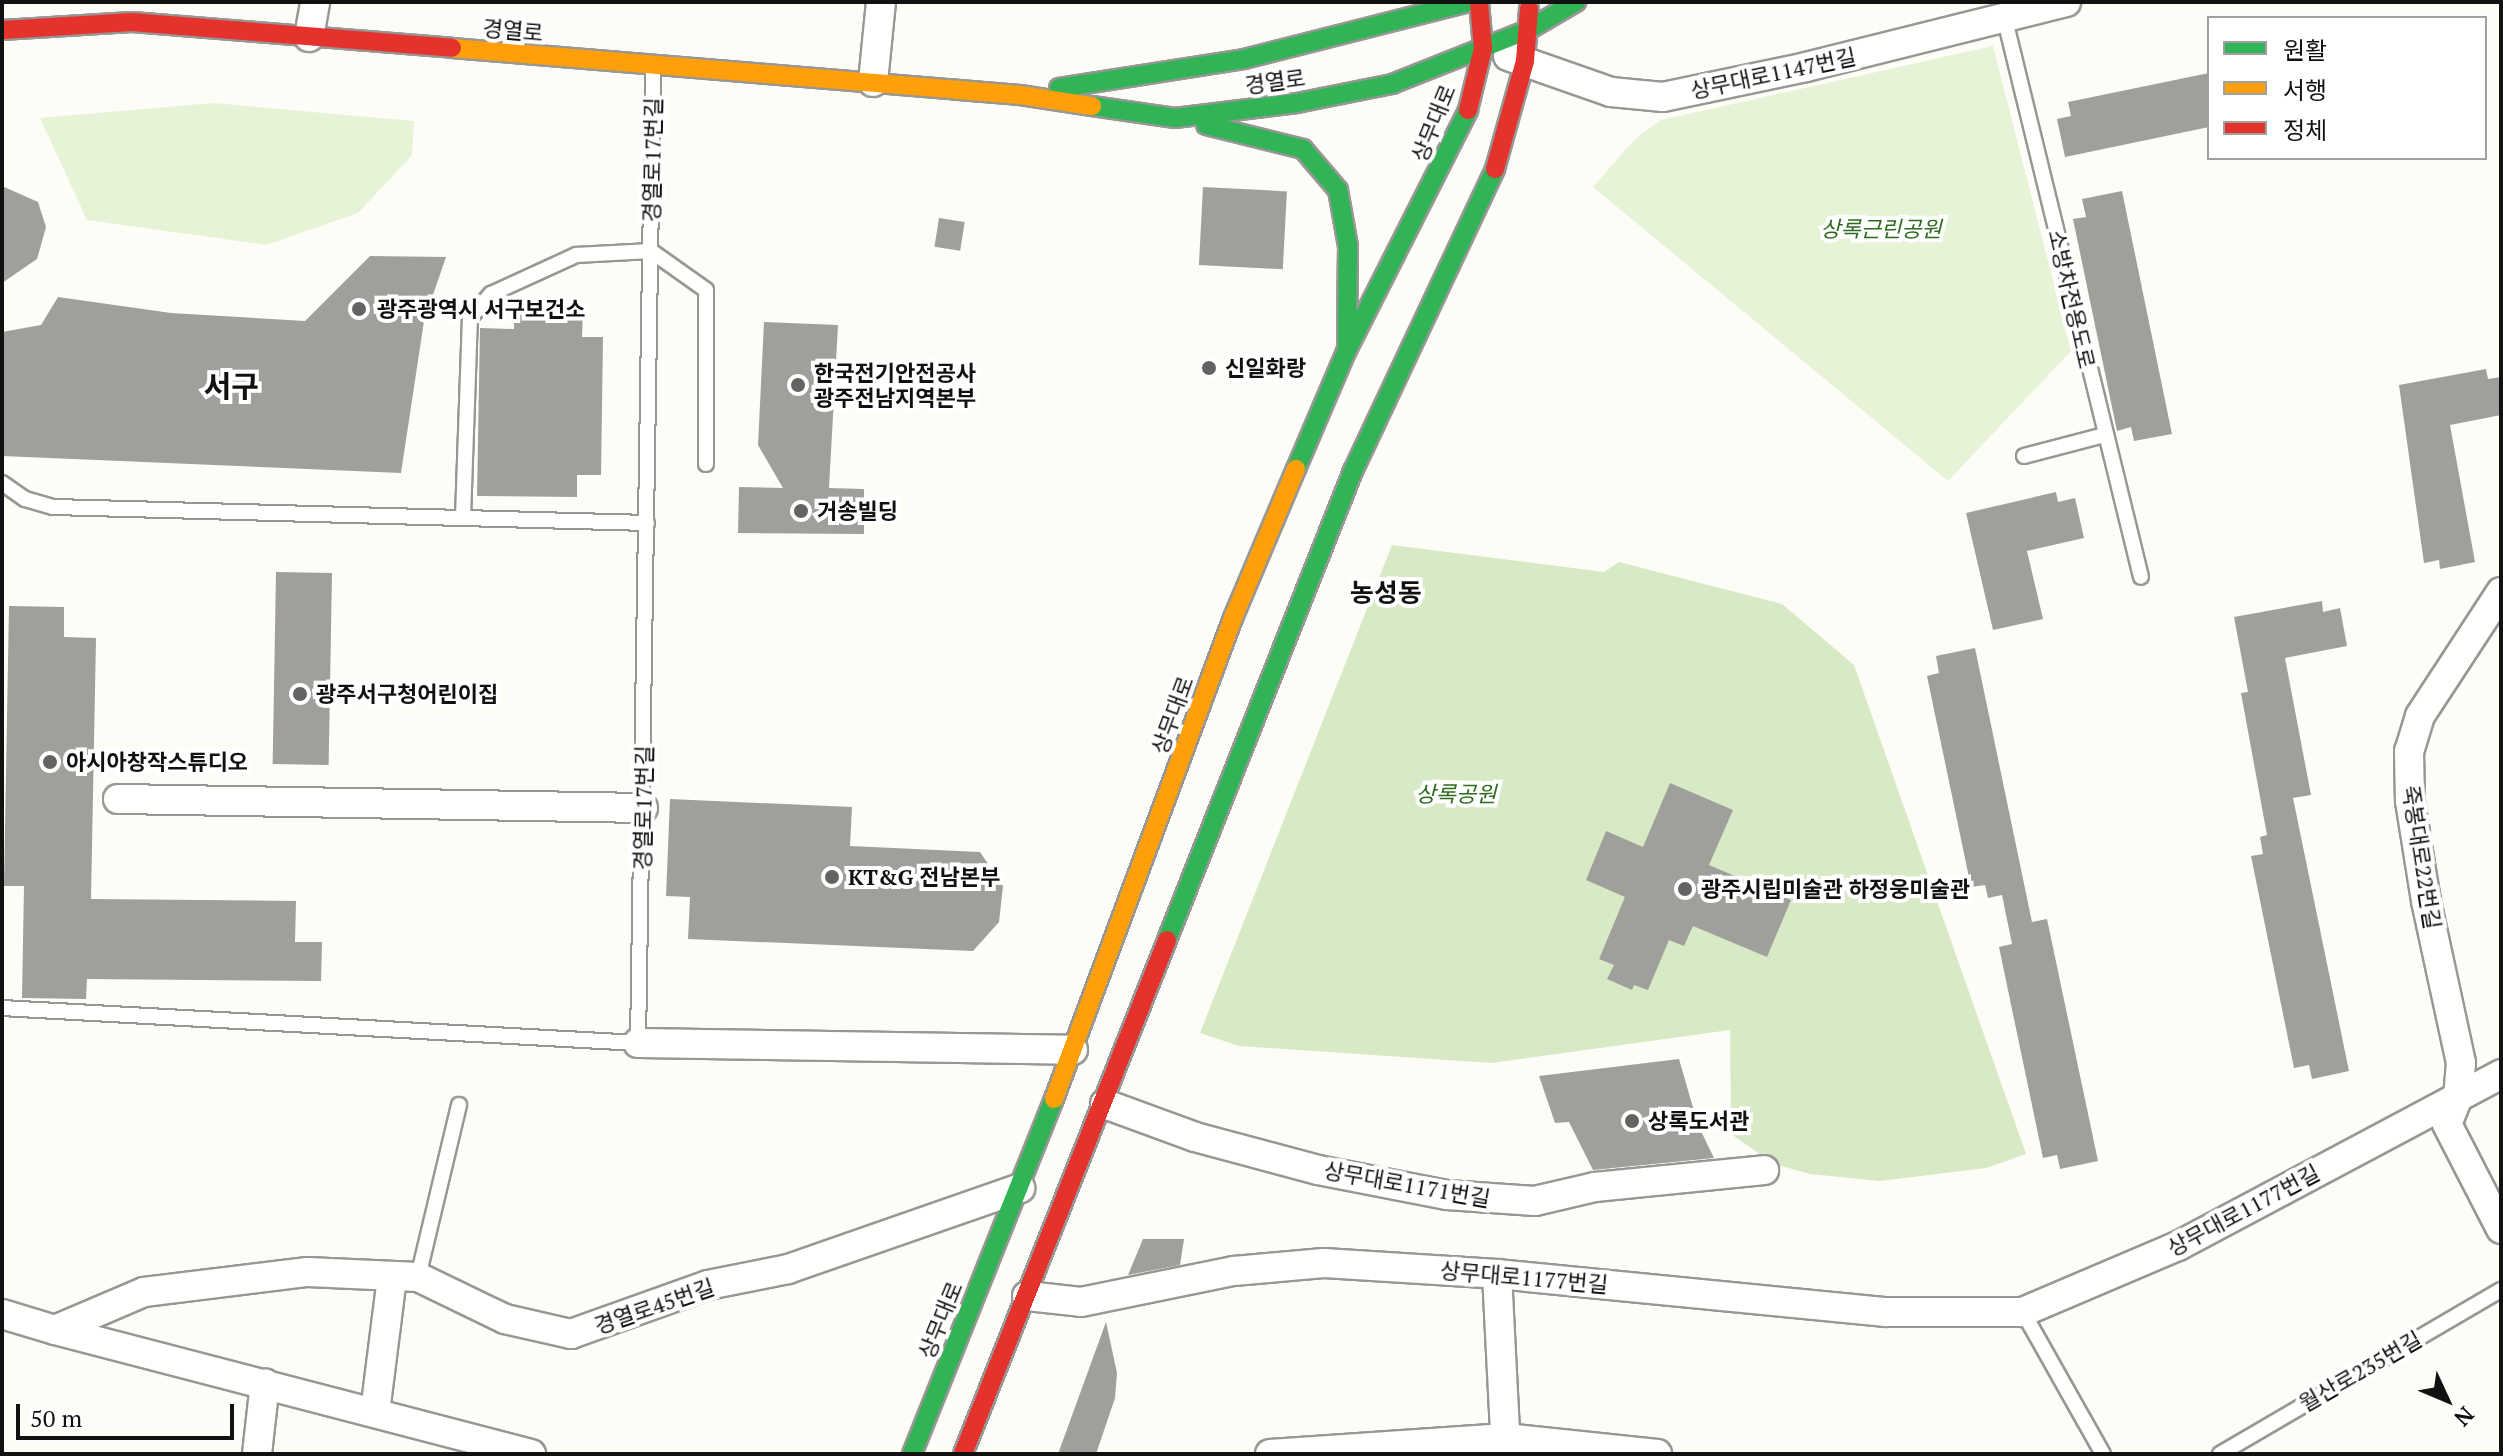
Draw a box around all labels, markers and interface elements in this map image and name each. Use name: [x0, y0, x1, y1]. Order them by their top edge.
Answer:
street label: 경열로: [482, 14, 544, 46]
legend: [2207, 16, 2487, 160]
text: 원활: [2283, 34, 2327, 66]
street label: 상무대로1147번길: [1688, 43, 1858, 103]
street label: 경열로: [1243, 64, 1307, 98]
text: 서행: [2283, 74, 2327, 106]
street label: 상무대로: [1406, 81, 1460, 165]
street label: 경열로17번길: [638, 97, 666, 223]
text: 정체: [2283, 114, 2327, 146]
park label: 상록근린공원: [1820, 216, 1942, 242]
street label: 소방차전용도로: [2043, 227, 2101, 371]
place label: 광주광역시 서구보건소: [377, 296, 585, 322]
marker: 광주광역시 서구보건소: [348, 298, 370, 320]
place label: 신일화랑: [1225, 355, 1306, 381]
place label: 한국전기안전공사 광주전남지역본부: [814, 359, 976, 410]
marker: 신일화랑: [1200, 359, 1218, 377]
district label: 서구: [203, 368, 259, 404]
marker: 한국전기안전공사 광주전남지역본부: [789, 376, 807, 394]
place label: 거송빌딩: [817, 498, 898, 524]
marker: 거송빌딩: [792, 502, 810, 520]
district label: 농성동: [1350, 577, 1422, 609]
street label: 상무대로: [1146, 672, 1198, 758]
place label: 광주서구청어린이집: [316, 681, 498, 707]
marker: 광주서구청어린이집: [291, 685, 309, 703]
street label: 경열로17번길: [629, 745, 657, 871]
place label: 아시아창작스튜디오: [66, 749, 248, 775]
marker: 아시아창작스튜디오: [41, 753, 59, 771]
park label: 상록공원: [1416, 781, 1496, 807]
street label: 죽봉대로22번길: [2398, 783, 2446, 931]
place label: KT&G 전남본부: [848, 864, 1000, 890]
marker: KT&G 전남본부: [823, 868, 841, 886]
place label: 광주시립미술관 하정웅미술관: [1701, 876, 1970, 902]
marker: 광주시립미술관 하정웅미술관: [1676, 880, 1694, 898]
place label: 상록도서관: [1648, 1108, 1749, 1134]
marker: 상록도서관: [1623, 1112, 1641, 1130]
street label: 상무대로1171번길: [1322, 1156, 1492, 1212]
street label: 상무대로1177번길: [2162, 1159, 2324, 1261]
street label: 상무대로1177번길: [1439, 1257, 1609, 1297]
street label: 경열로45번길: [591, 1273, 717, 1339]
street label: 상무대로: [913, 1278, 967, 1362]
street label: 월산로235번길: [2294, 1325, 2426, 1417]
north arrow: [2407, 1360, 2487, 1440]
scale bar: [20, 1388, 238, 1438]
text: N: [2448, 1401, 2481, 1433]
text: 50 m: [30, 1402, 82, 1434]

